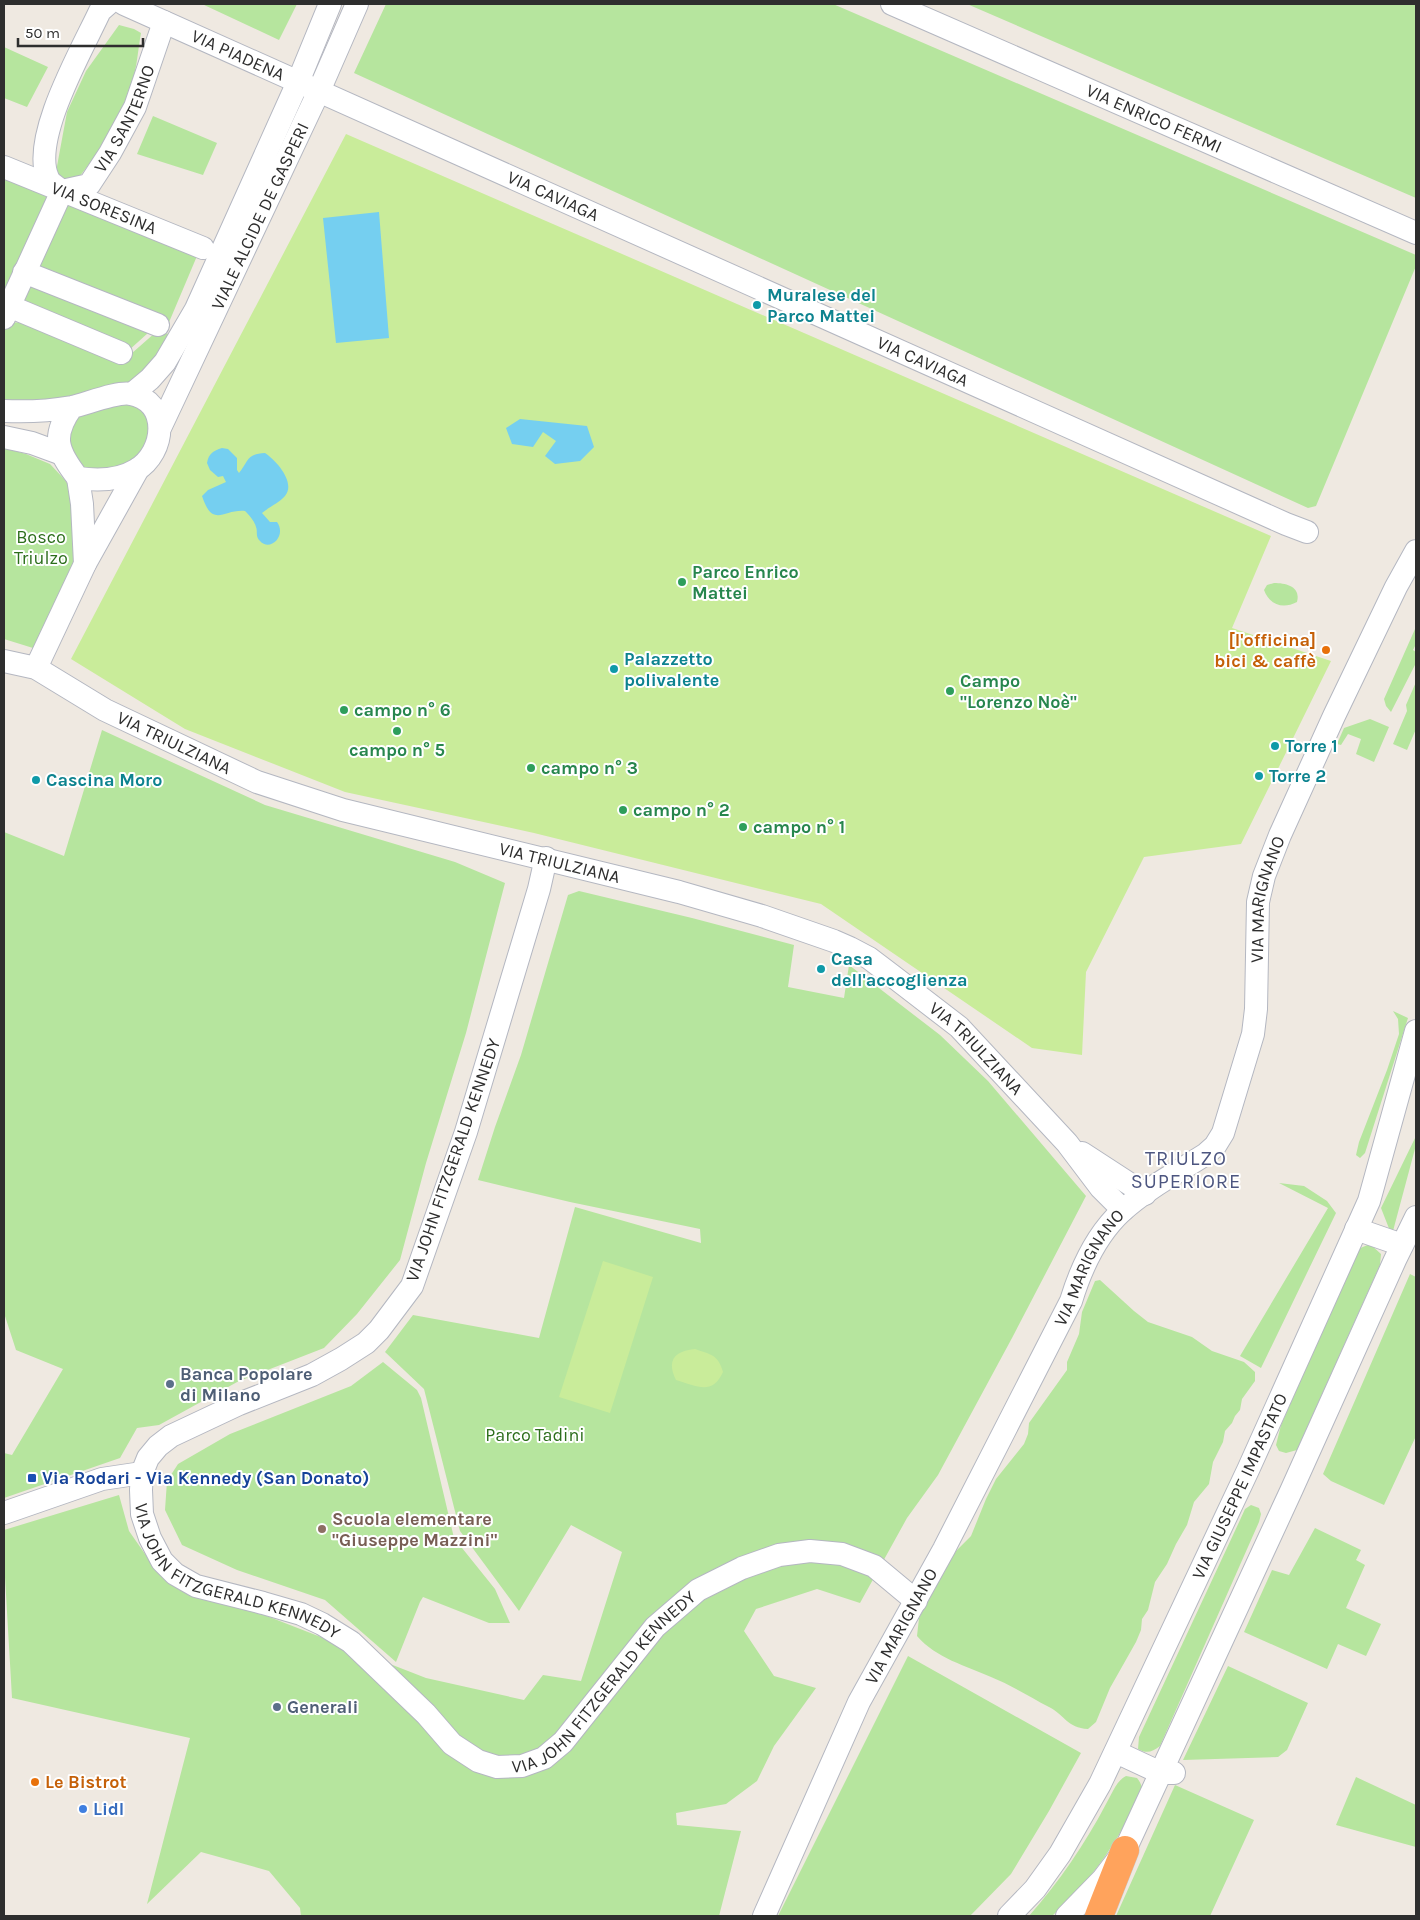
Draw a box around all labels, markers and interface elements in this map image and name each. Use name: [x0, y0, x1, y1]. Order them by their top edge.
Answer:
scale bar: [18, 15, 142, 47]
text: 50 m: [25, 24, 60, 42]
street label: VIA PIADENA: [188, 25, 288, 85]
street label: VIA SANTERNO: [89, 62, 160, 177]
street label: VIA ENRICO FERMI: [1083, 79, 1225, 158]
street label: VIALE ALCIDE DE GASPERI: [206, 119, 314, 313]
street label: VIA CAVIAGA: [504, 166, 602, 226]
street label: VIA SORESINA: [48, 176, 160, 239]
place label: Muralese del Parco Mattei: [767, 284, 876, 327]
marker: Muralese del Parco Mattei: [751, 299, 763, 311]
street label: VIA CAVIAGA: [873, 331, 972, 392]
park label: Bosco Triulzo: [14, 526, 68, 569]
place label: Parco Enrico Mattei: [692, 561, 799, 604]
marker: Parco Enrico Mattei: [676, 576, 688, 588]
place label: [l'officina] bici & caffè: [1214, 629, 1316, 672]
marker: [l'officina] bici & caffè: [1320, 644, 1332, 656]
place label: Palazzetto polivalente: [624, 648, 719, 691]
marker: Palazzetto polivalente: [608, 663, 620, 675]
place label: Campo "Lorenzo Noè": [960, 670, 1077, 713]
marker: Campo "Lorenzo Noè": [944, 685, 956, 697]
place label: campo n° 6: [354, 699, 451, 721]
marker: campo n° 6: [338, 704, 350, 716]
street label: VIA TRIULZIANA: [113, 706, 235, 779]
marker: campo n° 5: [391, 725, 403, 737]
place label: Torre 1: [1285, 735, 1338, 757]
place label: campo n° 5: [349, 739, 445, 761]
marker: Torre 1: [1269, 740, 1281, 752]
place label: campo n° 3: [541, 757, 638, 779]
marker: campo n° 3: [525, 762, 537, 774]
place label: Torre 2: [1269, 765, 1326, 787]
place label: Cascina Moro: [46, 769, 162, 791]
marker: Torre 2: [1253, 770, 1265, 782]
marker: Cascina Moro: [30, 774, 42, 786]
place label: campo n° 2: [633, 799, 730, 821]
marker: campo n° 2: [617, 804, 629, 816]
place label: campo n° 1: [753, 816, 845, 838]
marker: campo n° 1: [737, 821, 749, 833]
street label: VIA MARIGNANO: [1246, 833, 1290, 963]
street label: VIA TRIULZIANA: [497, 837, 622, 888]
place label: Casa dell'accoglienza: [831, 948, 968, 991]
marker: Casa dell'accoglienza: [815, 963, 827, 975]
street label: VIA TRIULZIANA: [925, 997, 1028, 1100]
street label: VIA JOHN FITZGERALD KENNEDY: [401, 1035, 505, 1285]
district label: TRIULZO SUPERIORE: [1131, 1147, 1241, 1193]
street label: VIA MARIGNANO: [1049, 1204, 1129, 1330]
place label: Banca Popolare di Milano: [180, 1363, 312, 1406]
marker: Banca Popolare di Milano: [164, 1378, 176, 1390]
street label: VIA GIUSEPPE IMPASTATO: [1187, 1390, 1292, 1583]
park label: Parco Tadini: [485, 1424, 585, 1446]
place label: Via Rodari - Via Kennedy (San Donato): [42, 1467, 370, 1489]
marker: Via Rodari - Via Kennedy (San Donato): [26, 1472, 38, 1484]
street label: VIA JOHN FITZGERALD KENNEDY: [131, 1503, 345, 1644]
place label: Scuola elementare "Giuseppe Mazzini": [332, 1508, 497, 1551]
marker: Scuola elementare "Giuseppe Mazzini": [316, 1523, 328, 1535]
street label: VIA MARIGNANO: [860, 1564, 942, 1688]
street label: VIA JOHN FITZGERALD KENNEDY: [511, 1586, 700, 1777]
place label: Generali: [287, 1696, 358, 1718]
marker: Generali: [271, 1701, 283, 1713]
place label: Le Bistrot: [45, 1771, 127, 1793]
marker: Le Bistrot: [29, 1776, 41, 1788]
place label: Lidl: [93, 1798, 124, 1820]
marker: Lidl: [77, 1803, 89, 1815]

